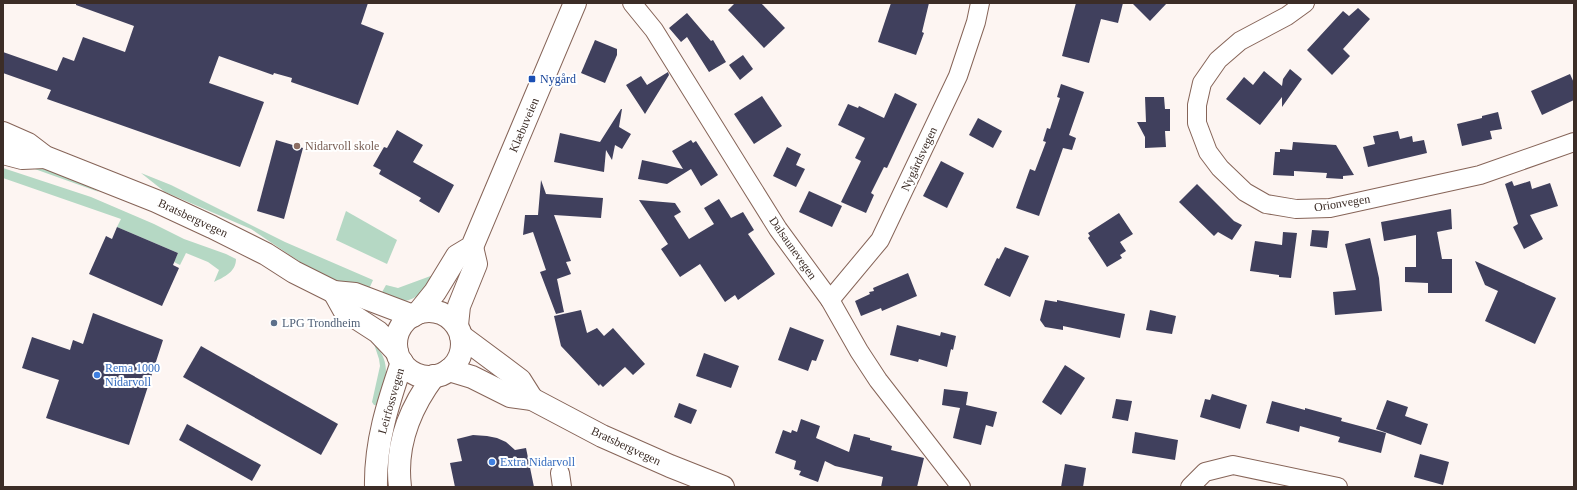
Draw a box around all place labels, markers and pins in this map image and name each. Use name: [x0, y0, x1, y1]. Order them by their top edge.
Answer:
place label: Nygård: [540, 72, 576, 86]
marker: Nygård: [527, 74, 537, 84]
place label: Nidarvoll skole: [305, 139, 379, 153]
marker: Nidarvoll skole: [292, 141, 302, 151]
place label: LPG Trondheim: [282, 316, 361, 330]
marker: LPG Trondheim: [269, 318, 279, 328]
place label: Rema 1000 Nidarvoll: [105, 361, 160, 389]
marker: Rema 1000 Nidarvoll: [92, 370, 102, 380]
place label: Extra Nidarvoll: [500, 455, 576, 469]
marker: Extra Nidarvoll: [487, 457, 497, 467]

